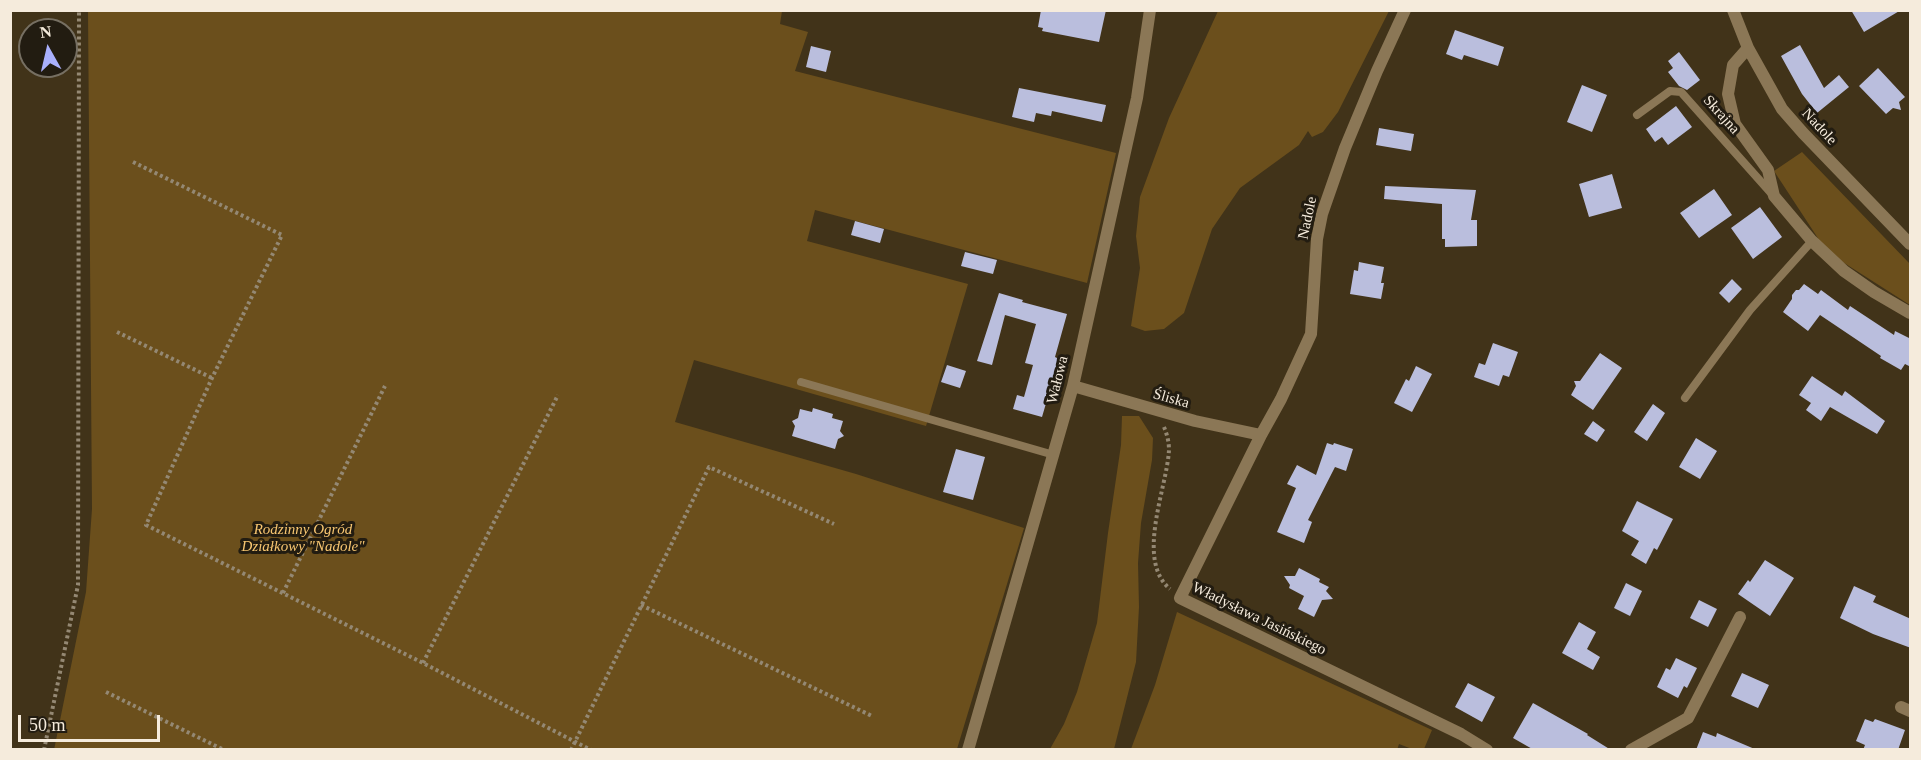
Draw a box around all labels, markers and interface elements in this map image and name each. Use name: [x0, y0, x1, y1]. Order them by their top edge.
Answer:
north arrow: [18, 18, 78, 78]
text: N: [39, 22, 53, 41]
street label: Skrajna: [1699, 92, 1743, 138]
street label: Nadole: [1798, 105, 1840, 149]
street label: Nadole: [1295, 195, 1321, 241]
street label: Wałowa: [1043, 354, 1073, 406]
street label: Śliska: [1151, 385, 1191, 413]
park label: Rodzinny Ogród Działkowy "Nadole": [241, 521, 365, 556]
street label: Władysława Jasińskiego: [1189, 579, 1329, 659]
scale bar: [21, 703, 164, 741]
text: 50 m: [29, 715, 66, 735]

